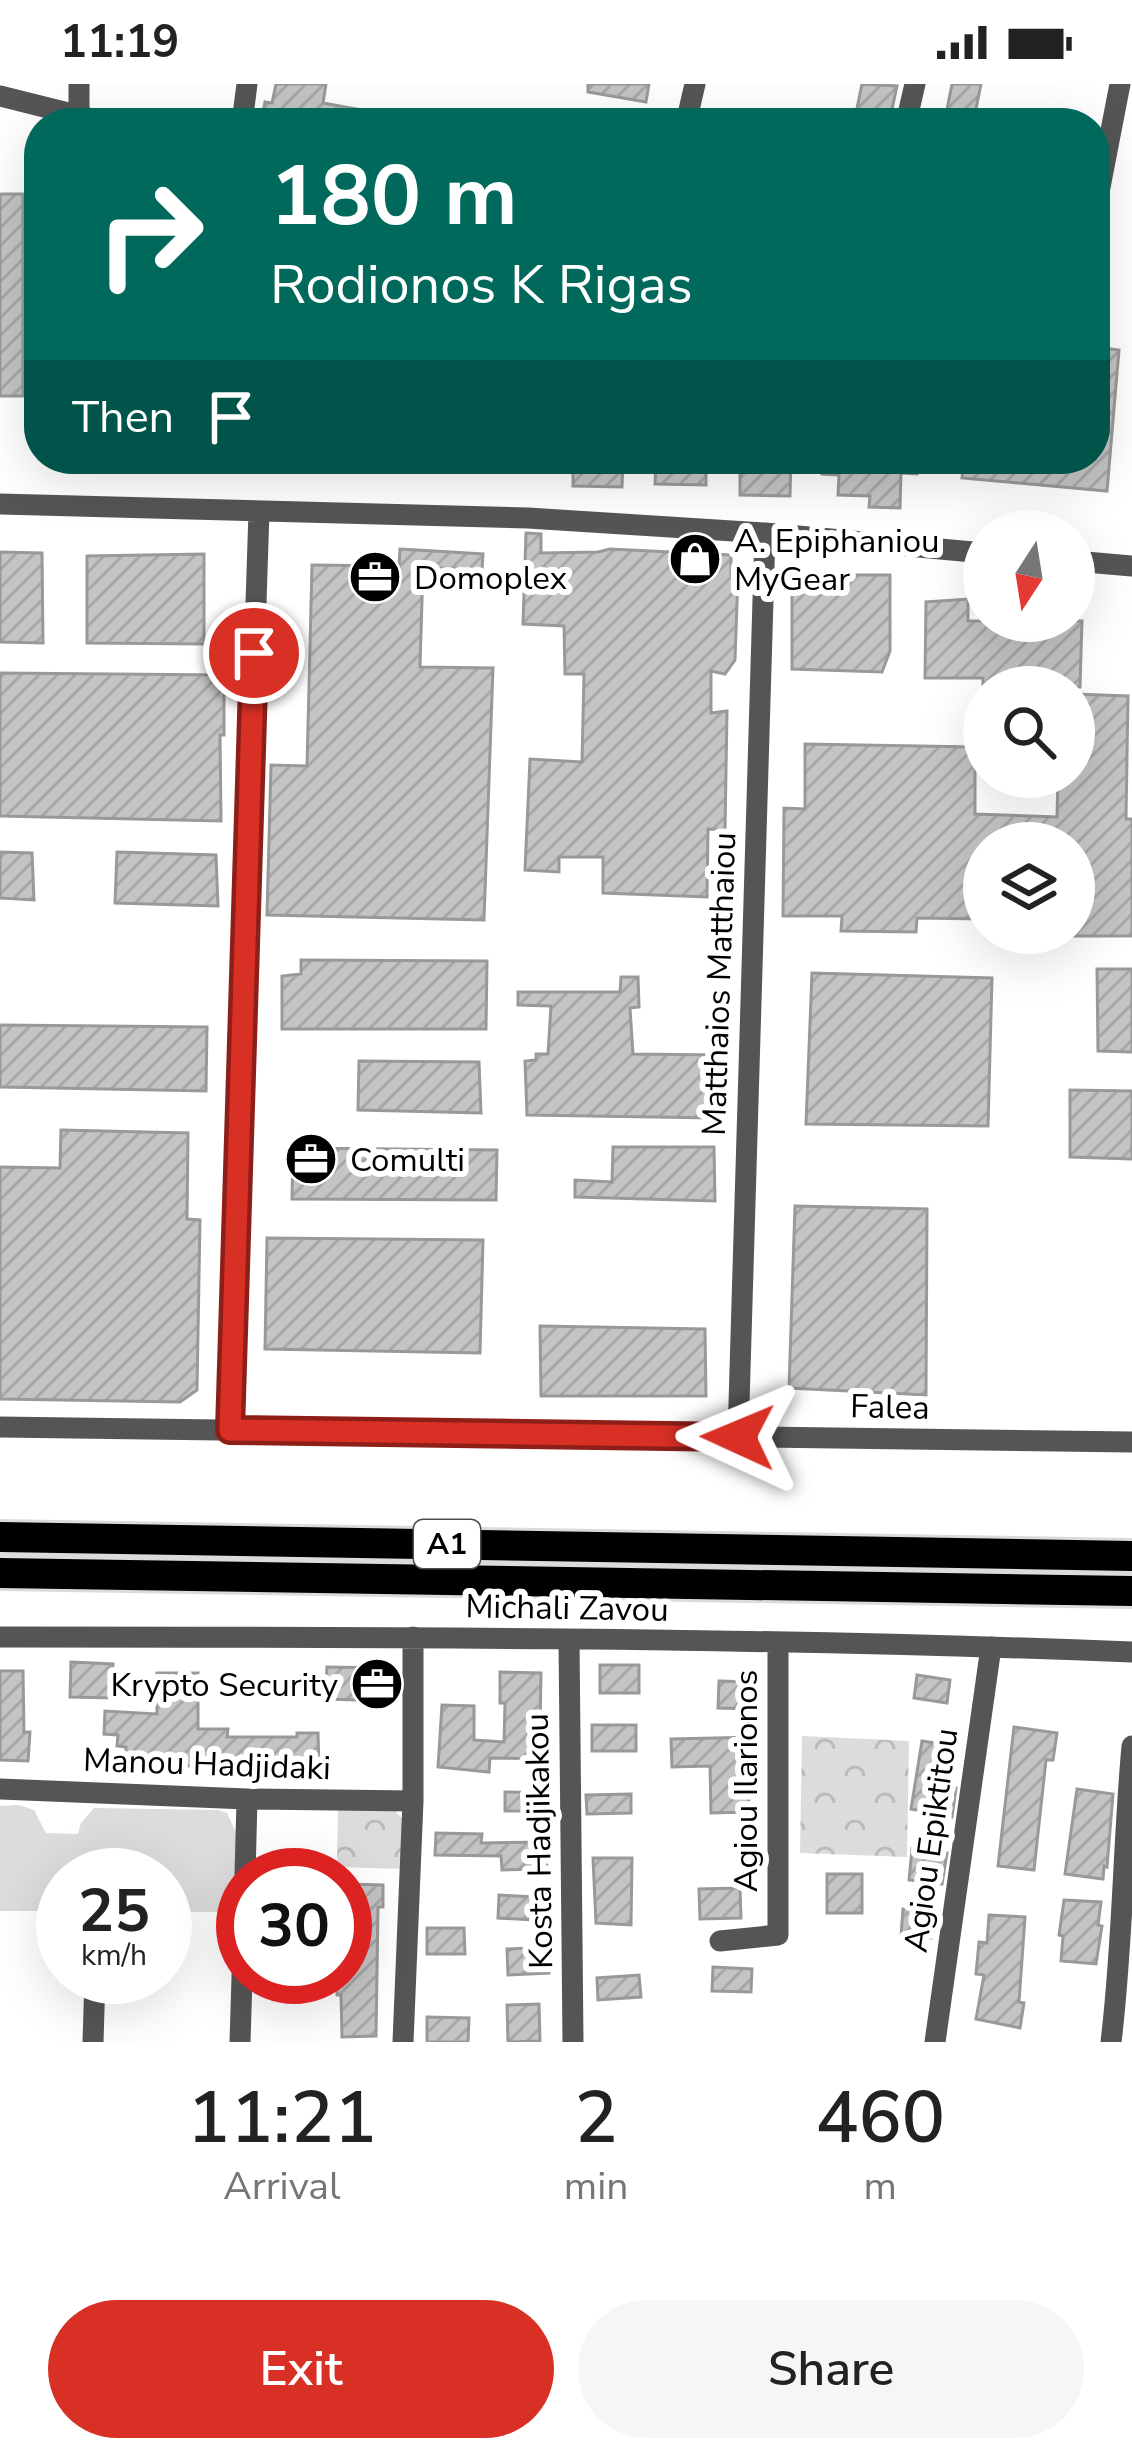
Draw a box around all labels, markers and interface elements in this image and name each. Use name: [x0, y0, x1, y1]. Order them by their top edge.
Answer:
text: 11:19: [60, 12, 179, 73]
text: 180 m: [270, 139, 518, 254]
icon: right: [72, 156, 228, 312]
text: Rodionos K Rigas: [270, 248, 693, 322]
icon: arrive: [198, 384, 264, 450]
text: Then: [72, 387, 174, 448]
north arrow: [963, 510, 1095, 642]
map controls: [963, 510, 1095, 954]
place label: A. Epiphaniou MyGear: [734, 519, 940, 602]
shop icon: A. Epiphaniou MyGear: [667, 531, 723, 587]
office icon: Domoplex: [347, 549, 403, 605]
place label: Domoplex: [414, 556, 567, 601]
pin: [203, 602, 305, 704]
icon: arrive: [221, 620, 287, 686]
button: search: [963, 666, 1095, 798]
button: layers: [963, 822, 1095, 954]
street label: Matthaios Matthaiou: [692, 831, 747, 1137]
office icon: Comulti: [283, 1131, 339, 1187]
place label: Comulti: [350, 1138, 465, 1183]
position arrow: [675, 1374, 801, 1500]
street label: Falea: [850, 1384, 930, 1431]
road number: A1: [414, 1520, 480, 1568]
street label: Michali Zavou: [465, 1584, 669, 1633]
office icon: Krypto Security: [349, 1656, 405, 1712]
place label: Krypto Security: [110, 1663, 338, 1708]
street label: Agiou Ilarionos: [724, 1670, 769, 1892]
street label: Kosta Hadjikakou: [515, 1713, 564, 1969]
street label: Agiou Epiktitou: [893, 1725, 969, 1955]
street label: Manou Hadjidaki: [82, 1738, 332, 1791]
speed limit sign: 30: [216, 1848, 372, 2004]
text: 25: [78, 1870, 150, 1952]
text: km/h: [81, 1935, 147, 1976]
text: 11:21: [187, 2069, 377, 2167]
text: 2: [575, 2069, 618, 2167]
text: 460: [815, 2069, 945, 2167]
text: Arrival: [223, 2160, 341, 2213]
text: min: [564, 2160, 628, 2213]
text: m: [863, 2160, 897, 2213]
button: Exit: [48, 2300, 554, 2438]
button: Share: [578, 2300, 1084, 2438]

